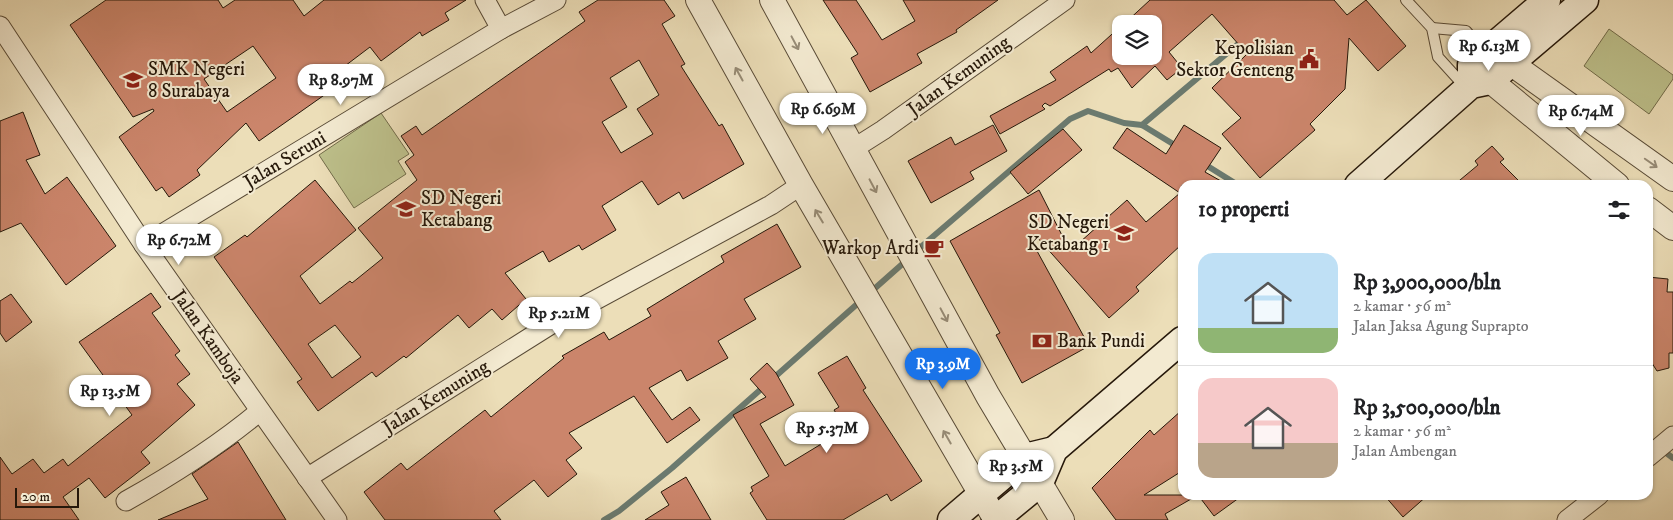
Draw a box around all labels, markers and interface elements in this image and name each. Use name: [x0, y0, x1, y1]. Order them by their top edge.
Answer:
map controls: [1112, 15, 1162, 65]
button: layers: [1112, 15, 1162, 65]
pin: Rp 6.13M: [1437, 30, 1541, 72]
street label: Jalan Kemuning: [902, 31, 1015, 122]
one-way arrow: [791, 35, 800, 50]
text: Rp 6.13M: [1459, 36, 1519, 56]
place label: Kepolisian Sektor Genteng: [1176, 37, 1295, 82]
public building icon: Kepolisian Sektor Genteng: [1298, 48, 1320, 70]
place label: SMK Negeri 8 Surabaya: [148, 58, 245, 103]
pin: Rp 8.97M: [289, 64, 393, 106]
one-way arrow: [734, 67, 744, 82]
school or university icon: SMK Negeri 8 Surabaya: [122, 69, 144, 91]
text: Rp 8.97M: [309, 70, 373, 90]
pin: Rp 6.69M: [771, 92, 875, 135]
pin: Rp 6.74M: [1529, 94, 1633, 137]
text: Rp 6.69M: [790, 99, 856, 119]
text: Rp 6.74M: [1548, 101, 1614, 121]
street label: Jalan Seruni: [238, 126, 330, 195]
one-way arrow: [1643, 158, 1657, 168]
one-way arrow: [868, 178, 878, 192]
place label: SD Negeri Ketabang: [421, 187, 501, 232]
icon: filters: [1605, 196, 1633, 224]
text: 10 properti: [1198, 197, 1289, 223]
school or university icon: SD Negeri Ketabang: [395, 198, 417, 220]
one-way arrow: [814, 209, 824, 223]
place label: SD Negeri Ketabang 1: [1027, 211, 1109, 256]
school or university icon: SD Negeri Ketabang 1: [1113, 222, 1135, 244]
pin: Rp 6.72M: [127, 224, 231, 266]
text: Rp 6.72M: [147, 230, 211, 250]
place label: Warkop Ardi: [821, 237, 919, 260]
cafe icon: Warkop Ardi: [923, 237, 945, 259]
text: Rp 3,900,000/bln: [1353, 270, 1501, 296]
icon: home: [1238, 273, 1298, 333]
street label: Jalan Kamboja: [166, 284, 249, 388]
pin: Rp 5.21M: [507, 296, 611, 339]
text: 2 kamar · 56 m²: [1353, 296, 1451, 316]
text: Rp 5.21M: [528, 303, 590, 323]
one-way arrow: [939, 307, 949, 322]
text: Jalan Jaksa Agung Suprapto: [1353, 316, 1529, 336]
bank icon: Bank Pundi: [1031, 330, 1053, 352]
place label: Bank Pundi: [1057, 330, 1145, 353]
pin: Rp 3.9M: [897, 348, 989, 390]
text: Rp 3.9M: [916, 354, 970, 374]
street label: Jalan Kemuning: [377, 355, 494, 440]
pin: Rp 13.5M: [58, 374, 162, 417]
text: Rp 13.5M: [80, 381, 140, 401]
text: Rp 3,500,000/bln: [1353, 395, 1501, 421]
icon: home: [1238, 398, 1298, 458]
pin: Rp 5.37M: [775, 412, 879, 454]
text: Rp 5.37M: [796, 418, 858, 438]
text: 2 kamar · 56 m²: [1353, 421, 1451, 441]
one-way arrow: [942, 429, 952, 444]
text: Jalan Ambengan: [1353, 441, 1457, 461]
pin: Rp 3.5M: [970, 450, 1062, 492]
text: Rp 3.5M: [989, 456, 1043, 476]
scale bar: [15, 485, 79, 508]
text: 20 m: [22, 488, 50, 506]

